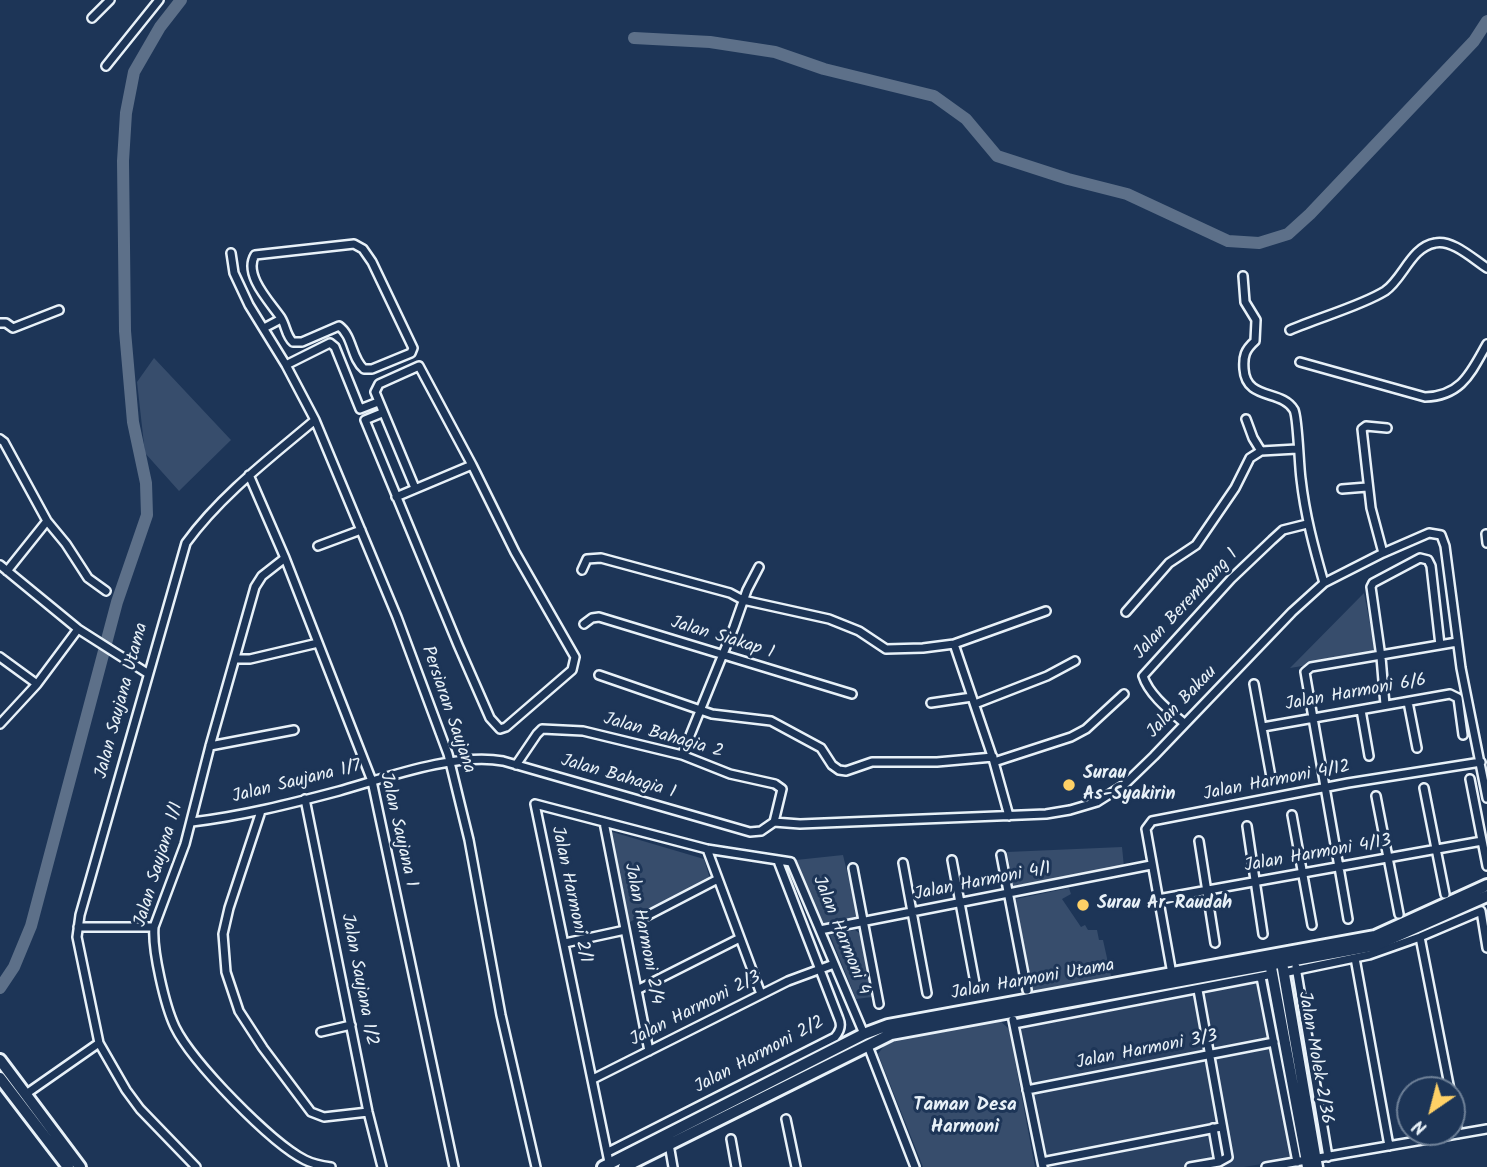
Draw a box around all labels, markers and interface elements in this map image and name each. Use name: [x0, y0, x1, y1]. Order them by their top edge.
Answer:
street label: Jalan Berembang 1: [1130, 545, 1244, 665]
street label: Jalan Siakap 1: [668, 613, 776, 665]
street label: Jalan Saujana Utama: [92, 621, 154, 781]
street label: Persiaran Saujana: [415, 644, 479, 776]
street label: Jalan Bakau: [1143, 662, 1223, 744]
street label: Jalan Harmoni 6/6: [1284, 671, 1428, 717]
street label: Jalan Bahagia 2: [601, 710, 725, 764]
street label: Jalan Bahagia 1: [558, 751, 678, 805]
street label: Jalan Saujana 1/7: [230, 757, 364, 809]
street label: Jalan Harmoni 4/12: [1202, 757, 1352, 807]
place label: Surau As-Syakirin: [1083, 764, 1176, 806]
street label: Jalan Saujana 1: [373, 771, 421, 889]
marker: Surau As-Syakirin: [1061, 777, 1077, 793]
street label: Jalan Saujana 1/1: [131, 800, 189, 930]
street label: Jalan Harmoni 2/1: [545, 825, 595, 965]
street label: Jalan Harmoni 4/13: [1243, 831, 1393, 879]
street label: Jalan Harmoni 4/1: [913, 859, 1053, 907]
street label: Jalan Harmoni 2/4: [618, 862, 666, 1006]
street label: Jalan Harmoni 4: [806, 873, 874, 999]
place label: Surau Ar-Raudah: [1097, 894, 1232, 916]
marker: Surau Ar-Raudah: [1075, 897, 1091, 913]
street label: Jalan Saujana 1/2: [335, 912, 381, 1048]
street label: Jalan Harmoni Utama: [950, 956, 1116, 1006]
street label: Jalan Harmoni 2/3: [627, 968, 765, 1052]
street label: Jalan Molek 2/36: [1292, 990, 1336, 1126]
street label: Jalan Harmoni 2/2: [691, 1013, 829, 1099]
street label: Jalan Harmoni 3/3: [1075, 1027, 1219, 1075]
north arrow: [1396, 1076, 1466, 1146]
district label: Taman Desa Harmoni: [913, 1096, 1017, 1140]
text: N: [1407, 1111, 1434, 1142]

